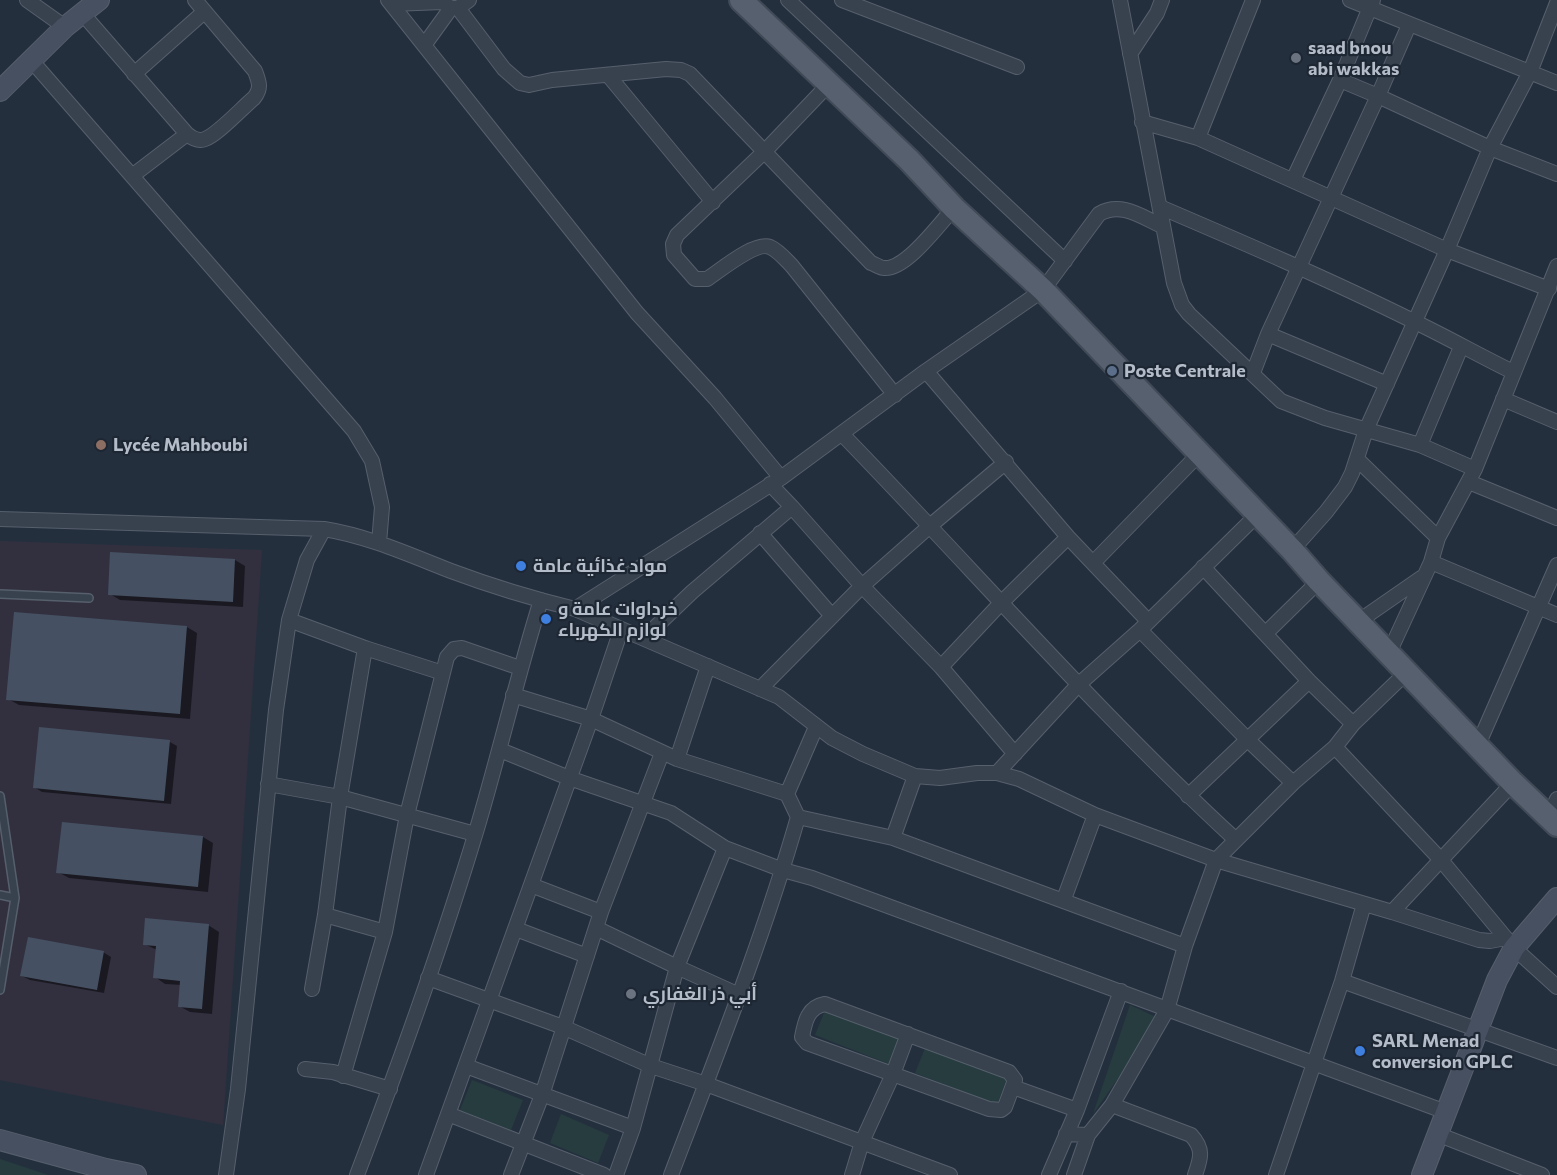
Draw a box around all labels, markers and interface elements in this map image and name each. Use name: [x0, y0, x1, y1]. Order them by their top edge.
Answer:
place label: saad bnou abi wakkas: [1308, 37, 1399, 80]
marker: saad bnou abi wakkas: [1289, 51, 1303, 65]
place label: Poste Centrale: [1124, 360, 1246, 382]
marker: Poste Centrale: [1105, 364, 1119, 378]
place label: Lycée Mahboubi: [113, 434, 248, 456]
marker: Lycée Mahboubi: [94, 438, 108, 452]
place label: مواد غذائية عامة: [533, 555, 667, 577]
marker: مواد غذائية عامة: [514, 559, 528, 573]
place label: خرداوات عامة و لوازم الكهرباء: [558, 598, 678, 640]
marker: خرداوات عامة و لوازم الكهرباء: [539, 612, 553, 626]
place label: أبي ذر الغفاري: [643, 983, 757, 1005]
marker: أبي ذر الغفاري: [624, 987, 638, 1001]
place label: SARL Menad conversion GPLC: [1372, 1030, 1513, 1072]
marker: SARL Menad conversion GPLC: [1353, 1044, 1367, 1058]

